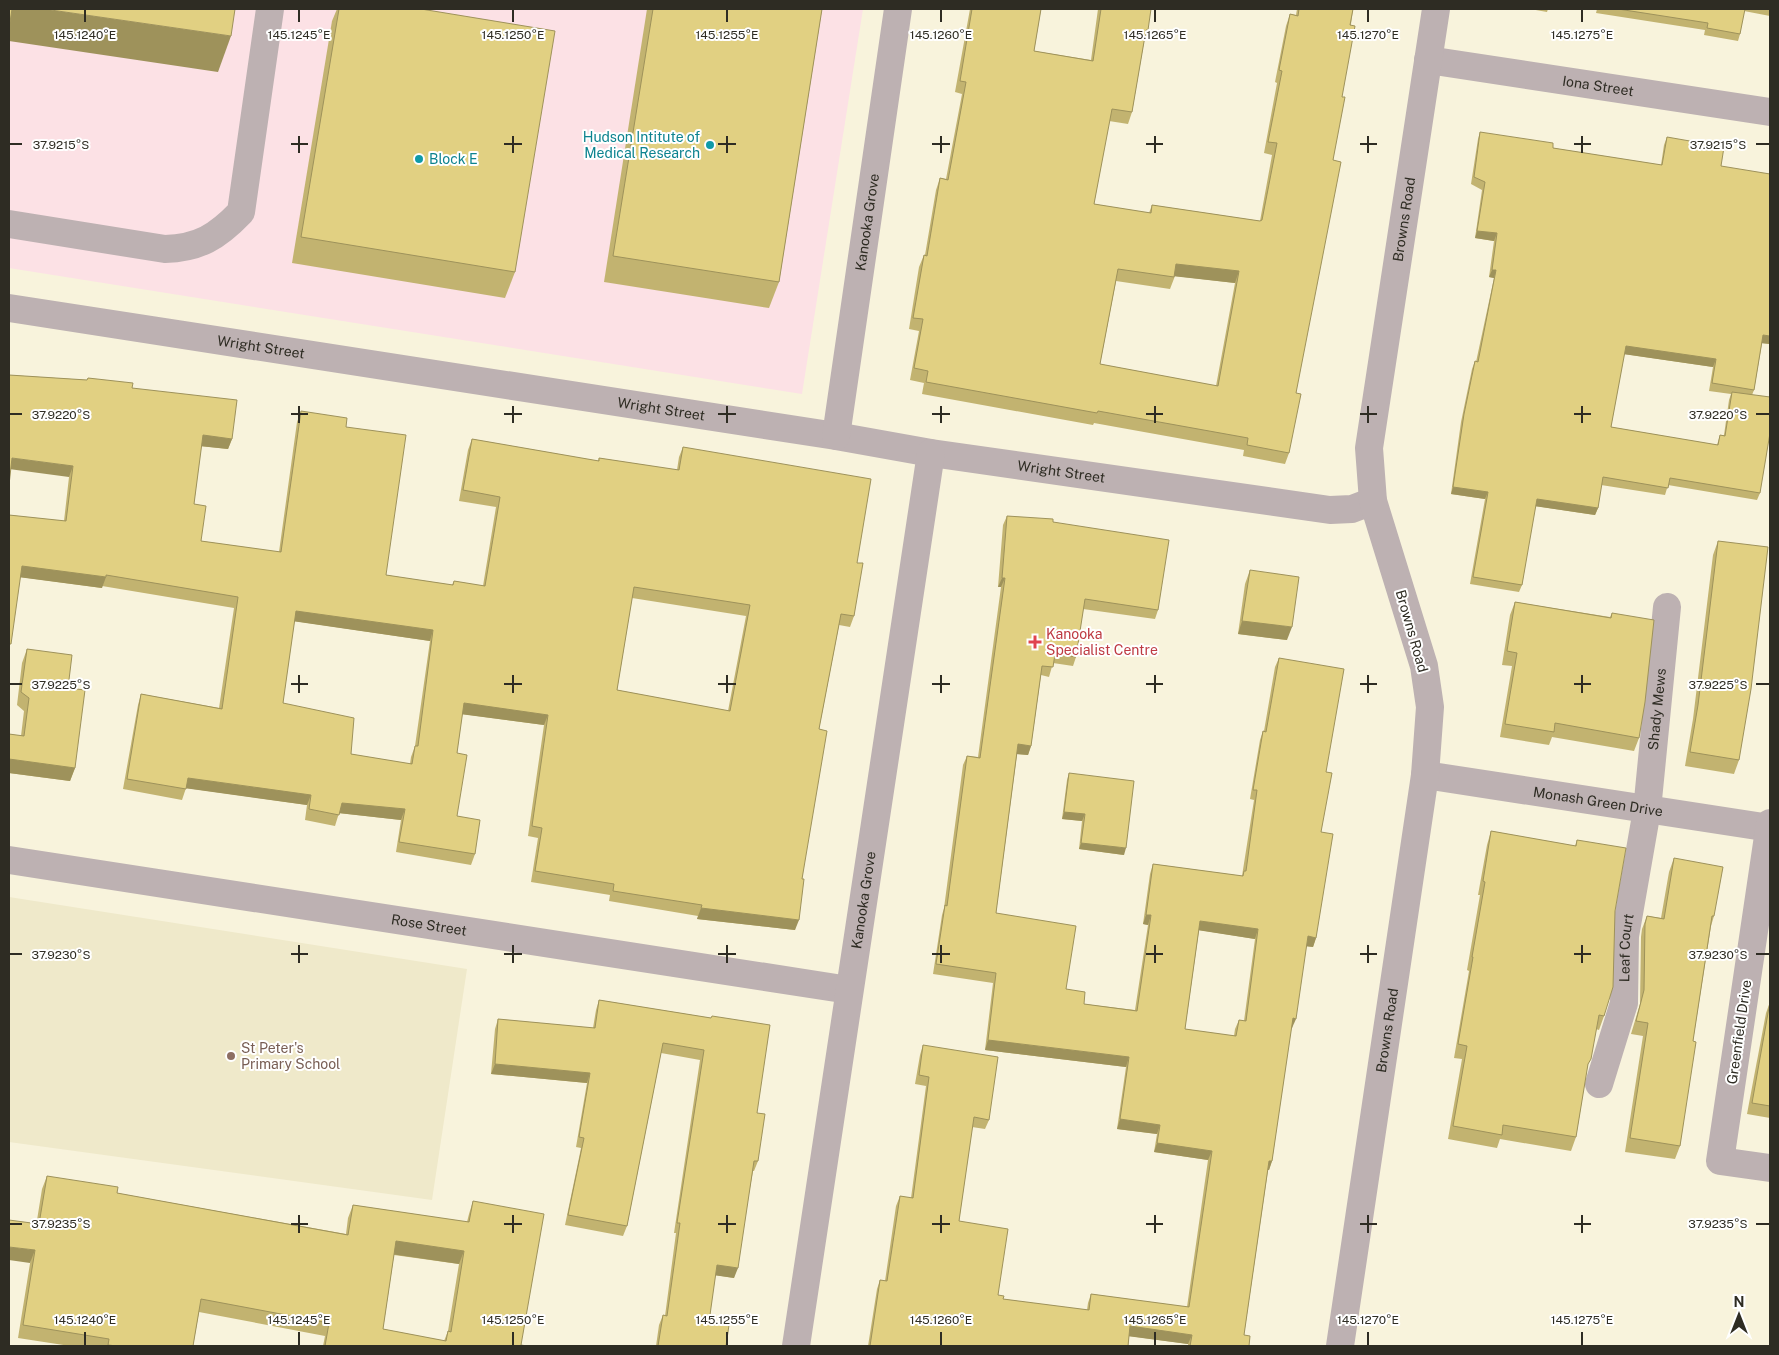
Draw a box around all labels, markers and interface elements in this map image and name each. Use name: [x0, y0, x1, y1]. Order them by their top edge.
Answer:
text: 145.1240°E: [54, 28, 116, 42]
text: 145.1245°E: [268, 28, 330, 42]
text: 145.1250°E: [482, 28, 544, 42]
text: 145.1255°E: [695, 28, 759, 42]
text: 145.1260°E: [910, 28, 972, 42]
text: 145.1265°E: [1124, 28, 1186, 42]
text: 145.1270°E: [1337, 28, 1399, 42]
text: 145.1275°E: [1551, 28, 1613, 42]
street label: Iona Street: [1561, 73, 1635, 99]
place label: Hudson Intitute of Medical Research: [583, 129, 700, 161]
text: 37.9215°S: [33, 138, 89, 152]
text: 37.9215°S: [1690, 138, 1746, 152]
marker: Hudson Intitute of Medical Research: [704, 139, 716, 151]
place label: Block E: [429, 151, 478, 167]
marker: Block E: [413, 153, 425, 165]
street label: Kanooka Grove: [852, 172, 882, 272]
street label: Browns Road: [1390, 176, 1418, 263]
street label: Wright Street: [216, 332, 306, 362]
street label: Wright Street: [616, 394, 706, 424]
text: 37.9220°S: [32, 408, 90, 422]
text: 37.9220°S: [1689, 408, 1747, 422]
street label: Wright Street: [1016, 457, 1106, 486]
street label: Browns Road: [1393, 588, 1431, 674]
place label: Kanooka Specialist Centre: [1046, 626, 1158, 658]
marker: Kanooka Specialist Centre: [1028, 635, 1042, 649]
street label: Shady Mews: [1645, 667, 1669, 751]
text: 37.9225°S: [32, 678, 90, 692]
text: 37.9225°S: [1689, 678, 1747, 692]
street label: Monash Green Drive: [1532, 784, 1664, 819]
street label: Kanooka Grove: [848, 850, 879, 950]
street label: Rose Street: [390, 911, 468, 939]
street label: Leaf Court: [1616, 912, 1637, 982]
text: 37.9230°S: [32, 948, 90, 962]
text: 37.9230°S: [1689, 948, 1747, 962]
street label: Greenfield Drive: [1724, 979, 1754, 1085]
street label: Browns Road: [1373, 987, 1401, 1074]
place label: St Peter's Primary School: [241, 1040, 340, 1072]
marker: St Peter's Primary School: [225, 1050, 237, 1062]
text: 37.9235°S: [31, 1217, 91, 1231]
text: 37.9235°S: [1688, 1217, 1748, 1231]
north arrow: [1714, 1290, 1764, 1340]
text: N: [1734, 1294, 1744, 1310]
text: 145.1240°E: [54, 1313, 116, 1327]
text: 145.1245°E: [268, 1313, 330, 1327]
text: 145.1250°E: [482, 1313, 544, 1327]
text: 145.1255°E: [695, 1313, 759, 1327]
text: 145.1260°E: [910, 1313, 972, 1327]
text: 145.1265°E: [1124, 1313, 1186, 1327]
text: 145.1270°E: [1337, 1313, 1399, 1327]
text: 145.1275°E: [1551, 1313, 1613, 1327]

